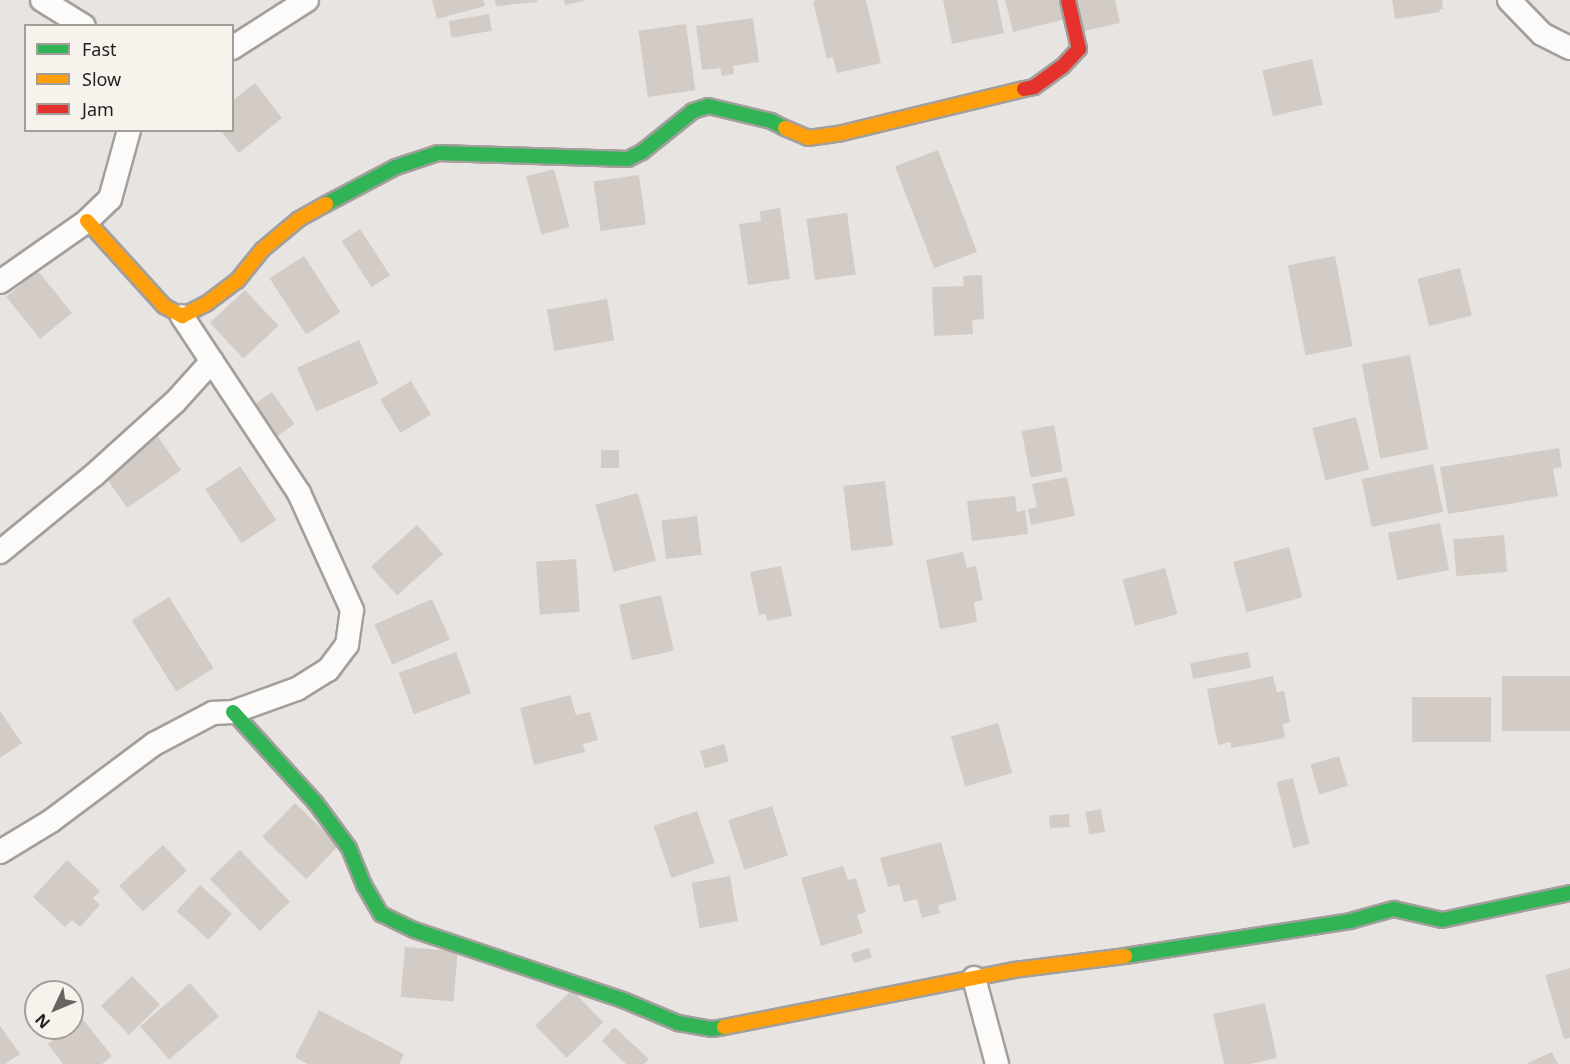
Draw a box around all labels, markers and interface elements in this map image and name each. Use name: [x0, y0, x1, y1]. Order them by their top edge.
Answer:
legend: [24, 24, 234, 132]
text: Fast: [82, 37, 117, 61]
text: Slow: [82, 67, 121, 91]
text: Jam: [82, 97, 114, 121]
north arrow: [24, 980, 84, 1040]
text: N: [30, 1009, 55, 1033]

